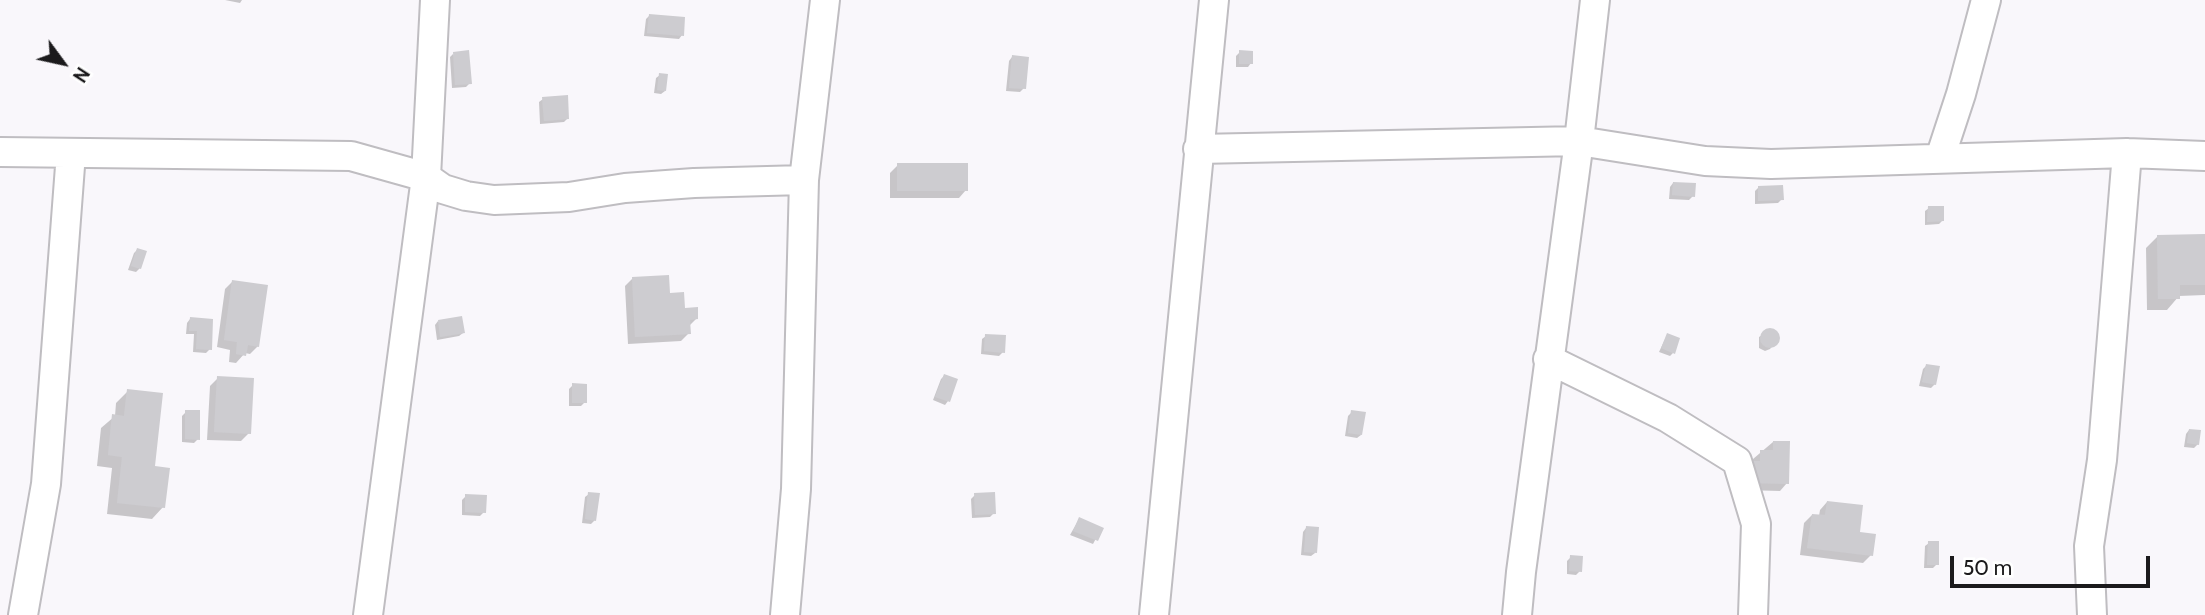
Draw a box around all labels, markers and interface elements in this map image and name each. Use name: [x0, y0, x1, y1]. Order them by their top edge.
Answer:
north arrow: [28, 28, 98, 98]
text: N: [68, 63, 94, 87]
scale bar: [1953, 542, 2152, 586]
text: 50 m: [1963, 555, 2012, 580]

